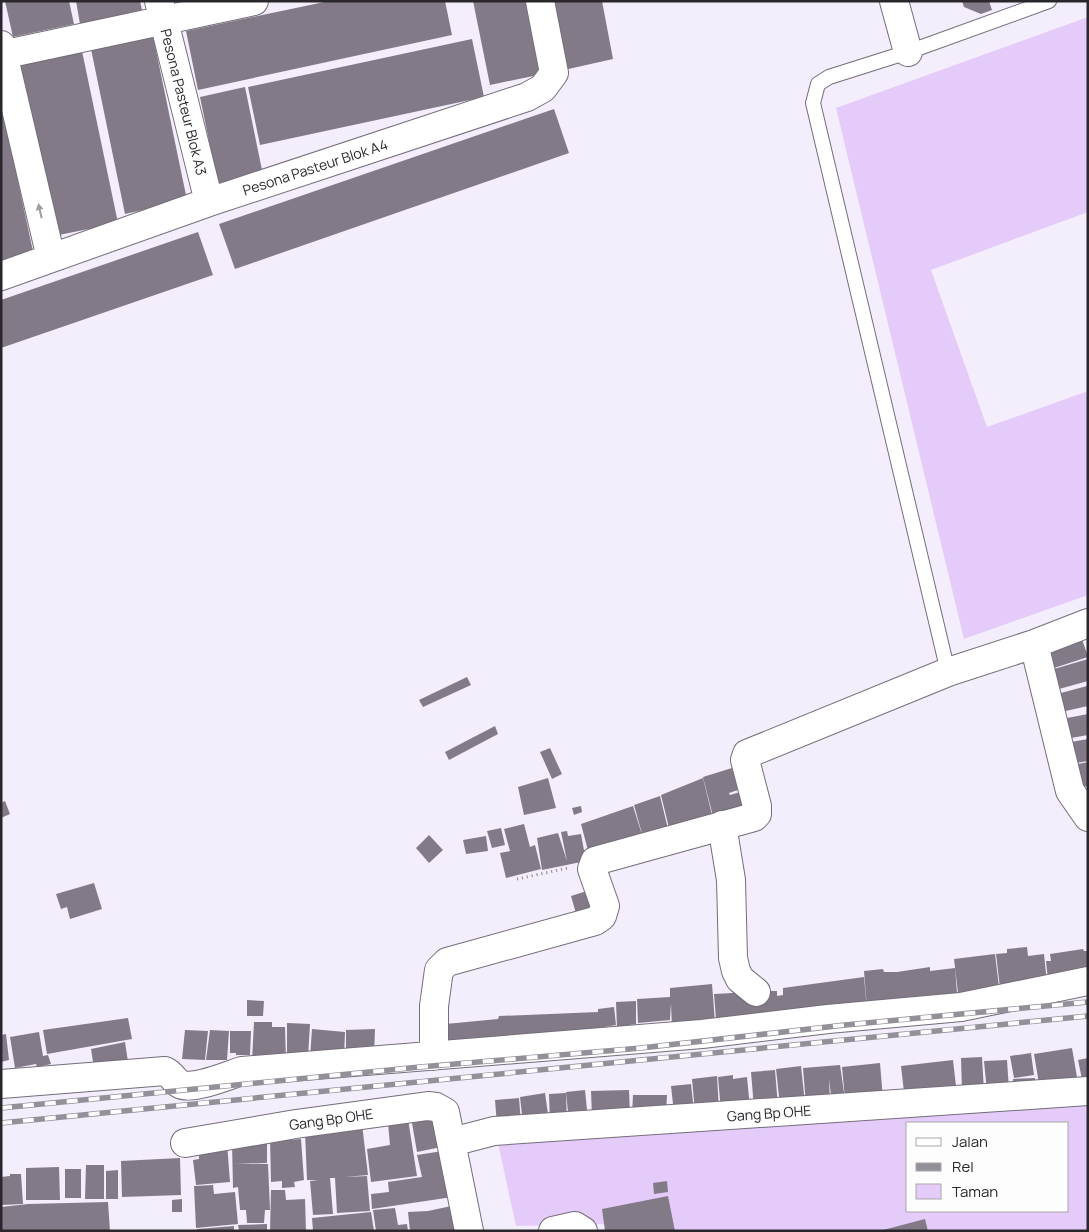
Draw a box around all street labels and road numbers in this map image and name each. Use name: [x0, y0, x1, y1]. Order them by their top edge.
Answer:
street label: Pesona Pasteur Blok A3: [157, 27, 211, 177]
street label: Pesona Pasteur Blok A4: [240, 135, 390, 199]
street label: Gang Bp OHE: [726, 1101, 812, 1125]
street label: Gang Bp OHE: [288, 1104, 374, 1134]

